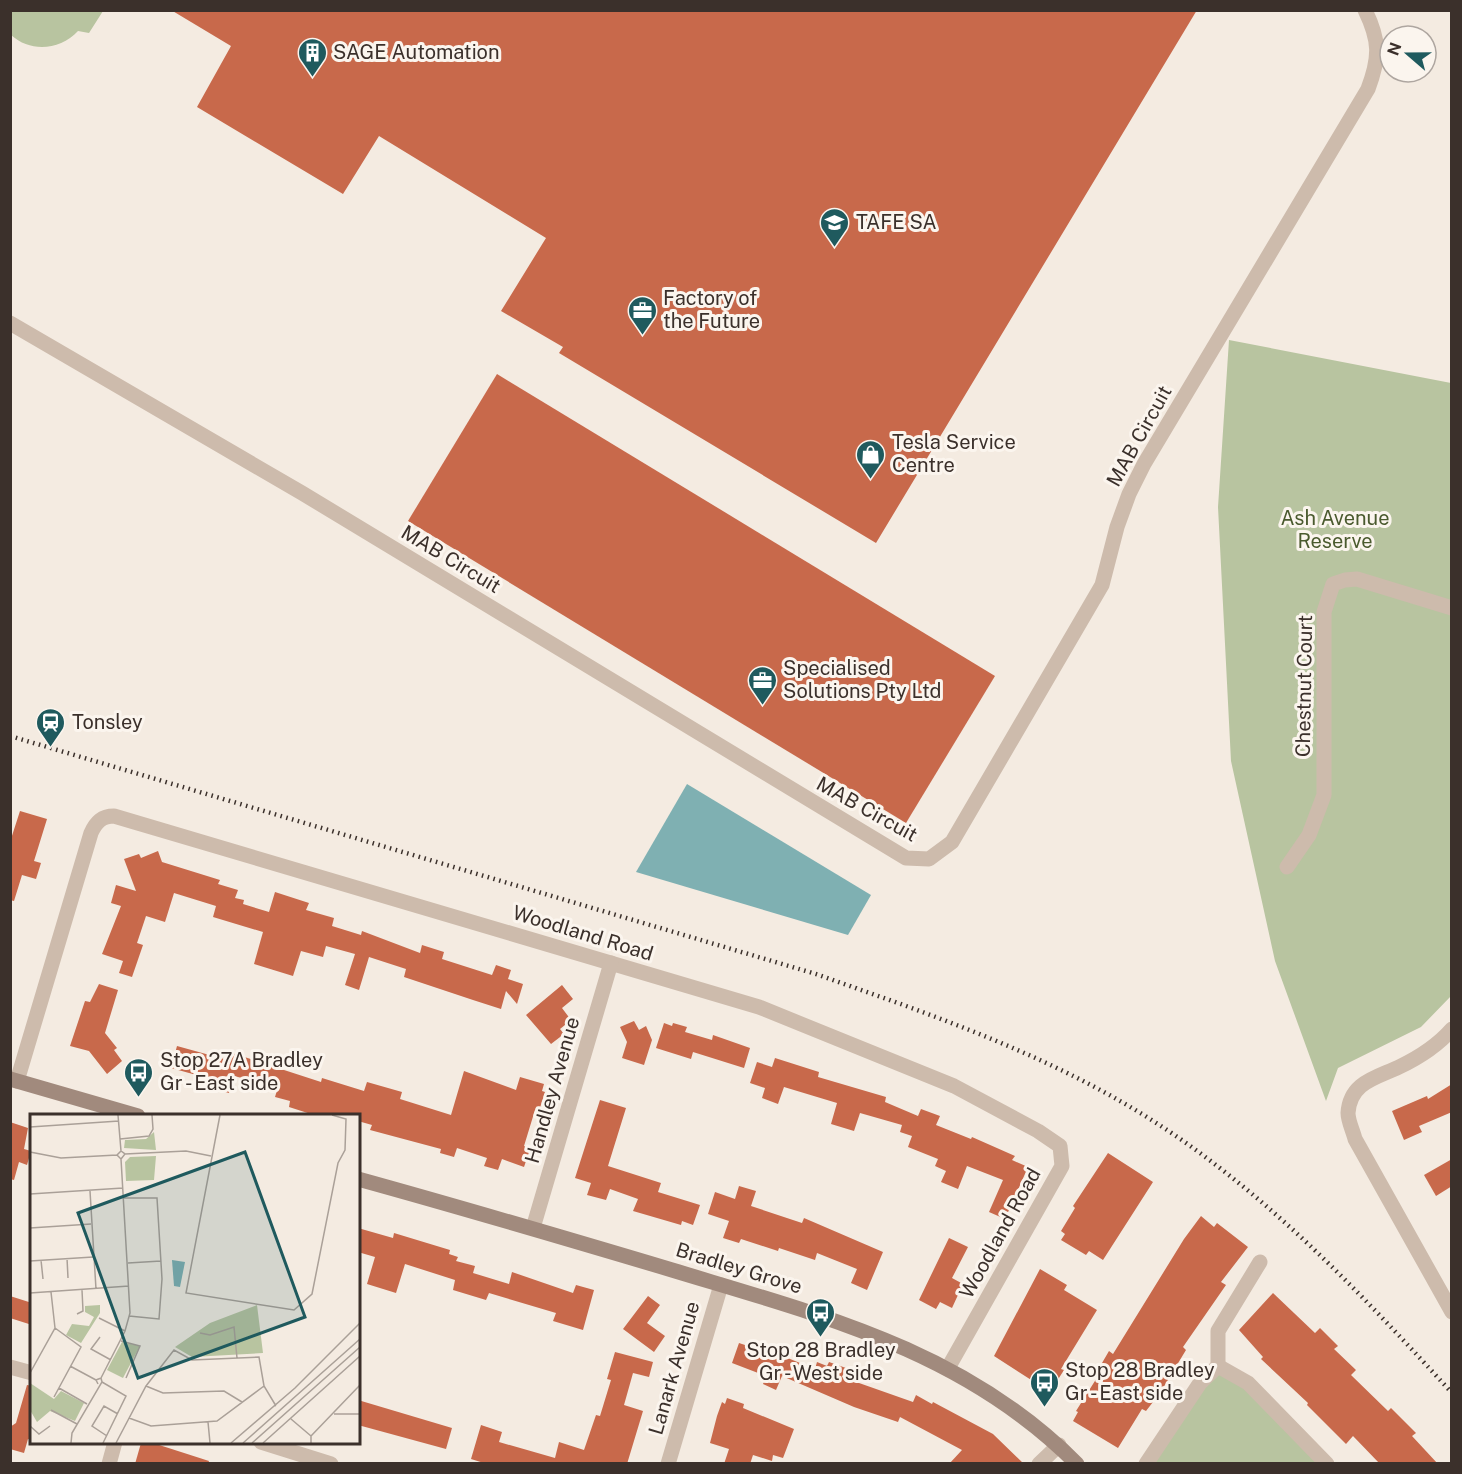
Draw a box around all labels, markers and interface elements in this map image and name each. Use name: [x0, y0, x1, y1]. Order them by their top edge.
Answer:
north arrow: [1378, 24, 1438, 84]
building icon: SAGE Automation: [296, 36, 328, 78]
place label: SAGE Automation: [333, 40, 499, 64]
text: N: [1383, 40, 1405, 58]
school or university icon: TAFE SA: [819, 206, 851, 248]
place label: TAFE SA: [856, 210, 937, 234]
place label: Factory of the Future: [663, 286, 760, 333]
office icon: Factory of the Future: [626, 294, 658, 336]
street label: MAB Circuit: [1101, 381, 1177, 491]
place label: Tesla Service Centre: [892, 430, 1016, 477]
shop icon: Tesla Service Centre: [855, 438, 887, 480]
park label: Ash Avenue Reserve: [1280, 506, 1390, 553]
street label: MAB Circuit: [397, 520, 505, 598]
street label: Chestnut Court: [1291, 615, 1317, 757]
place label: Specialised Solutions Pty Ltd: [783, 656, 942, 703]
office icon: Specialised Solutions Pty Ltd: [746, 664, 778, 706]
station icon: Tonsley: [35, 706, 67, 748]
place label: Tonsley: [72, 710, 143, 734]
street label: MAB Circuit: [812, 771, 922, 847]
street label: Woodland Road: [510, 900, 656, 966]
street label: Handley Avenue: [520, 1014, 584, 1166]
place label: Stop 27A Bradley Gr - East side: [160, 1048, 323, 1095]
bus stop icon: Stop 27A Bradley Gr - East side: [123, 1056, 155, 1098]
inset map: [30, 1114, 360, 1444]
street label: Woodland Road: [954, 1164, 1046, 1302]
street label: Bradley Grove: [673, 1237, 805, 1299]
bus stop icon: Stop 28 Bradley Gr - West side: [805, 1296, 837, 1338]
street label: Lanark Avenue: [644, 1299, 704, 1437]
place label: Stop 28 Bradley Gr - West side: [746, 1338, 896, 1385]
place label: Stop 28 Bradley Gr - East side: [1065, 1358, 1215, 1405]
bus stop icon: Stop 28 Bradley Gr - East side: [1028, 1366, 1060, 1408]

